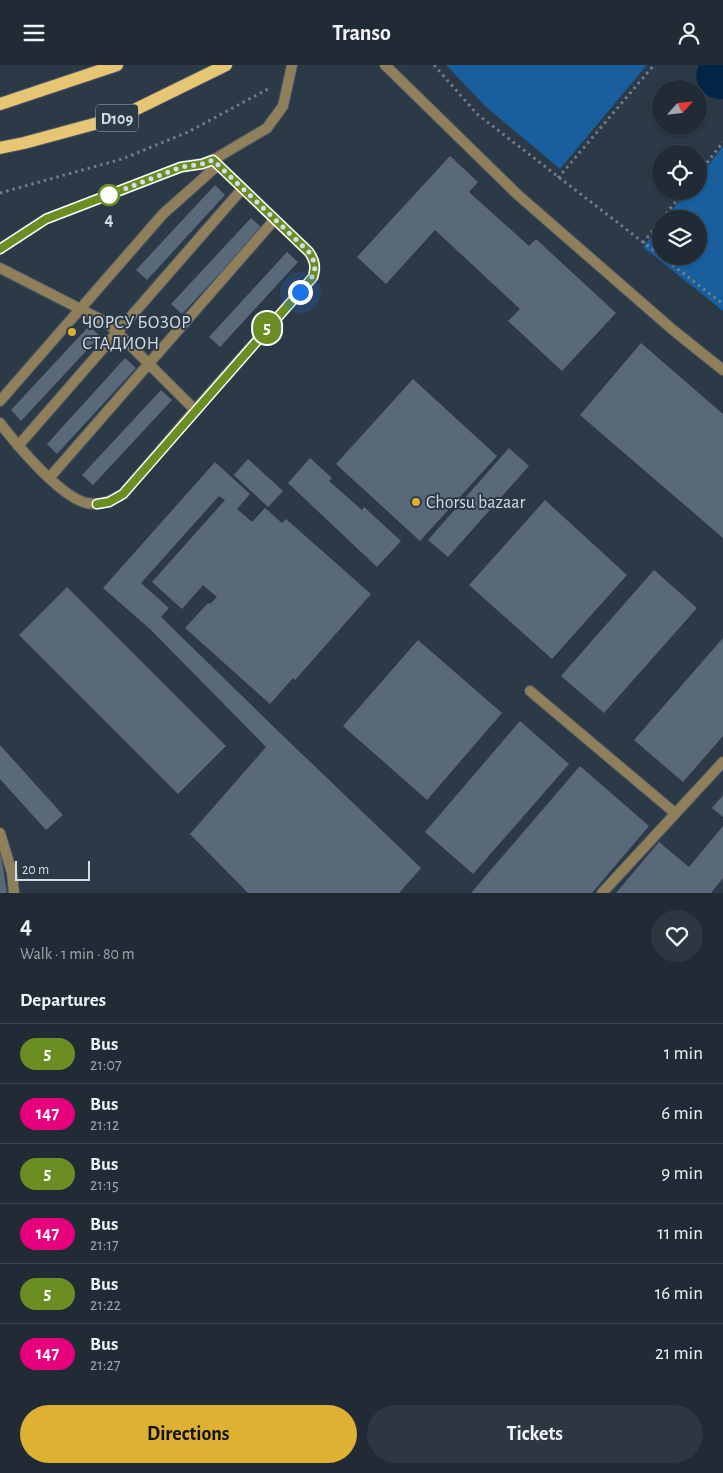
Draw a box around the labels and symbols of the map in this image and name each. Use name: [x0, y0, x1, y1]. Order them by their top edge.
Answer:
north arrow: [652, 80, 708, 135]
road number: D109: [96, 105, 138, 131]
marker: 4: [98, 184, 120, 206]
place label: 4: [104, 211, 114, 229]
your location: [288, 280, 313, 305]
line badge: 5: [251, 312, 283, 344]
place label: ЧОРСУ БОЗОР СТАДИОН: [82, 314, 191, 353]
marker: ЧОРСУ БОЗОР СТАДИОН: [66, 326, 78, 338]
place label: Chorsu bazaar: [426, 494, 525, 512]
marker: Chorsu bazaar: [410, 496, 422, 508]
scale bar: [15, 858, 90, 881]

